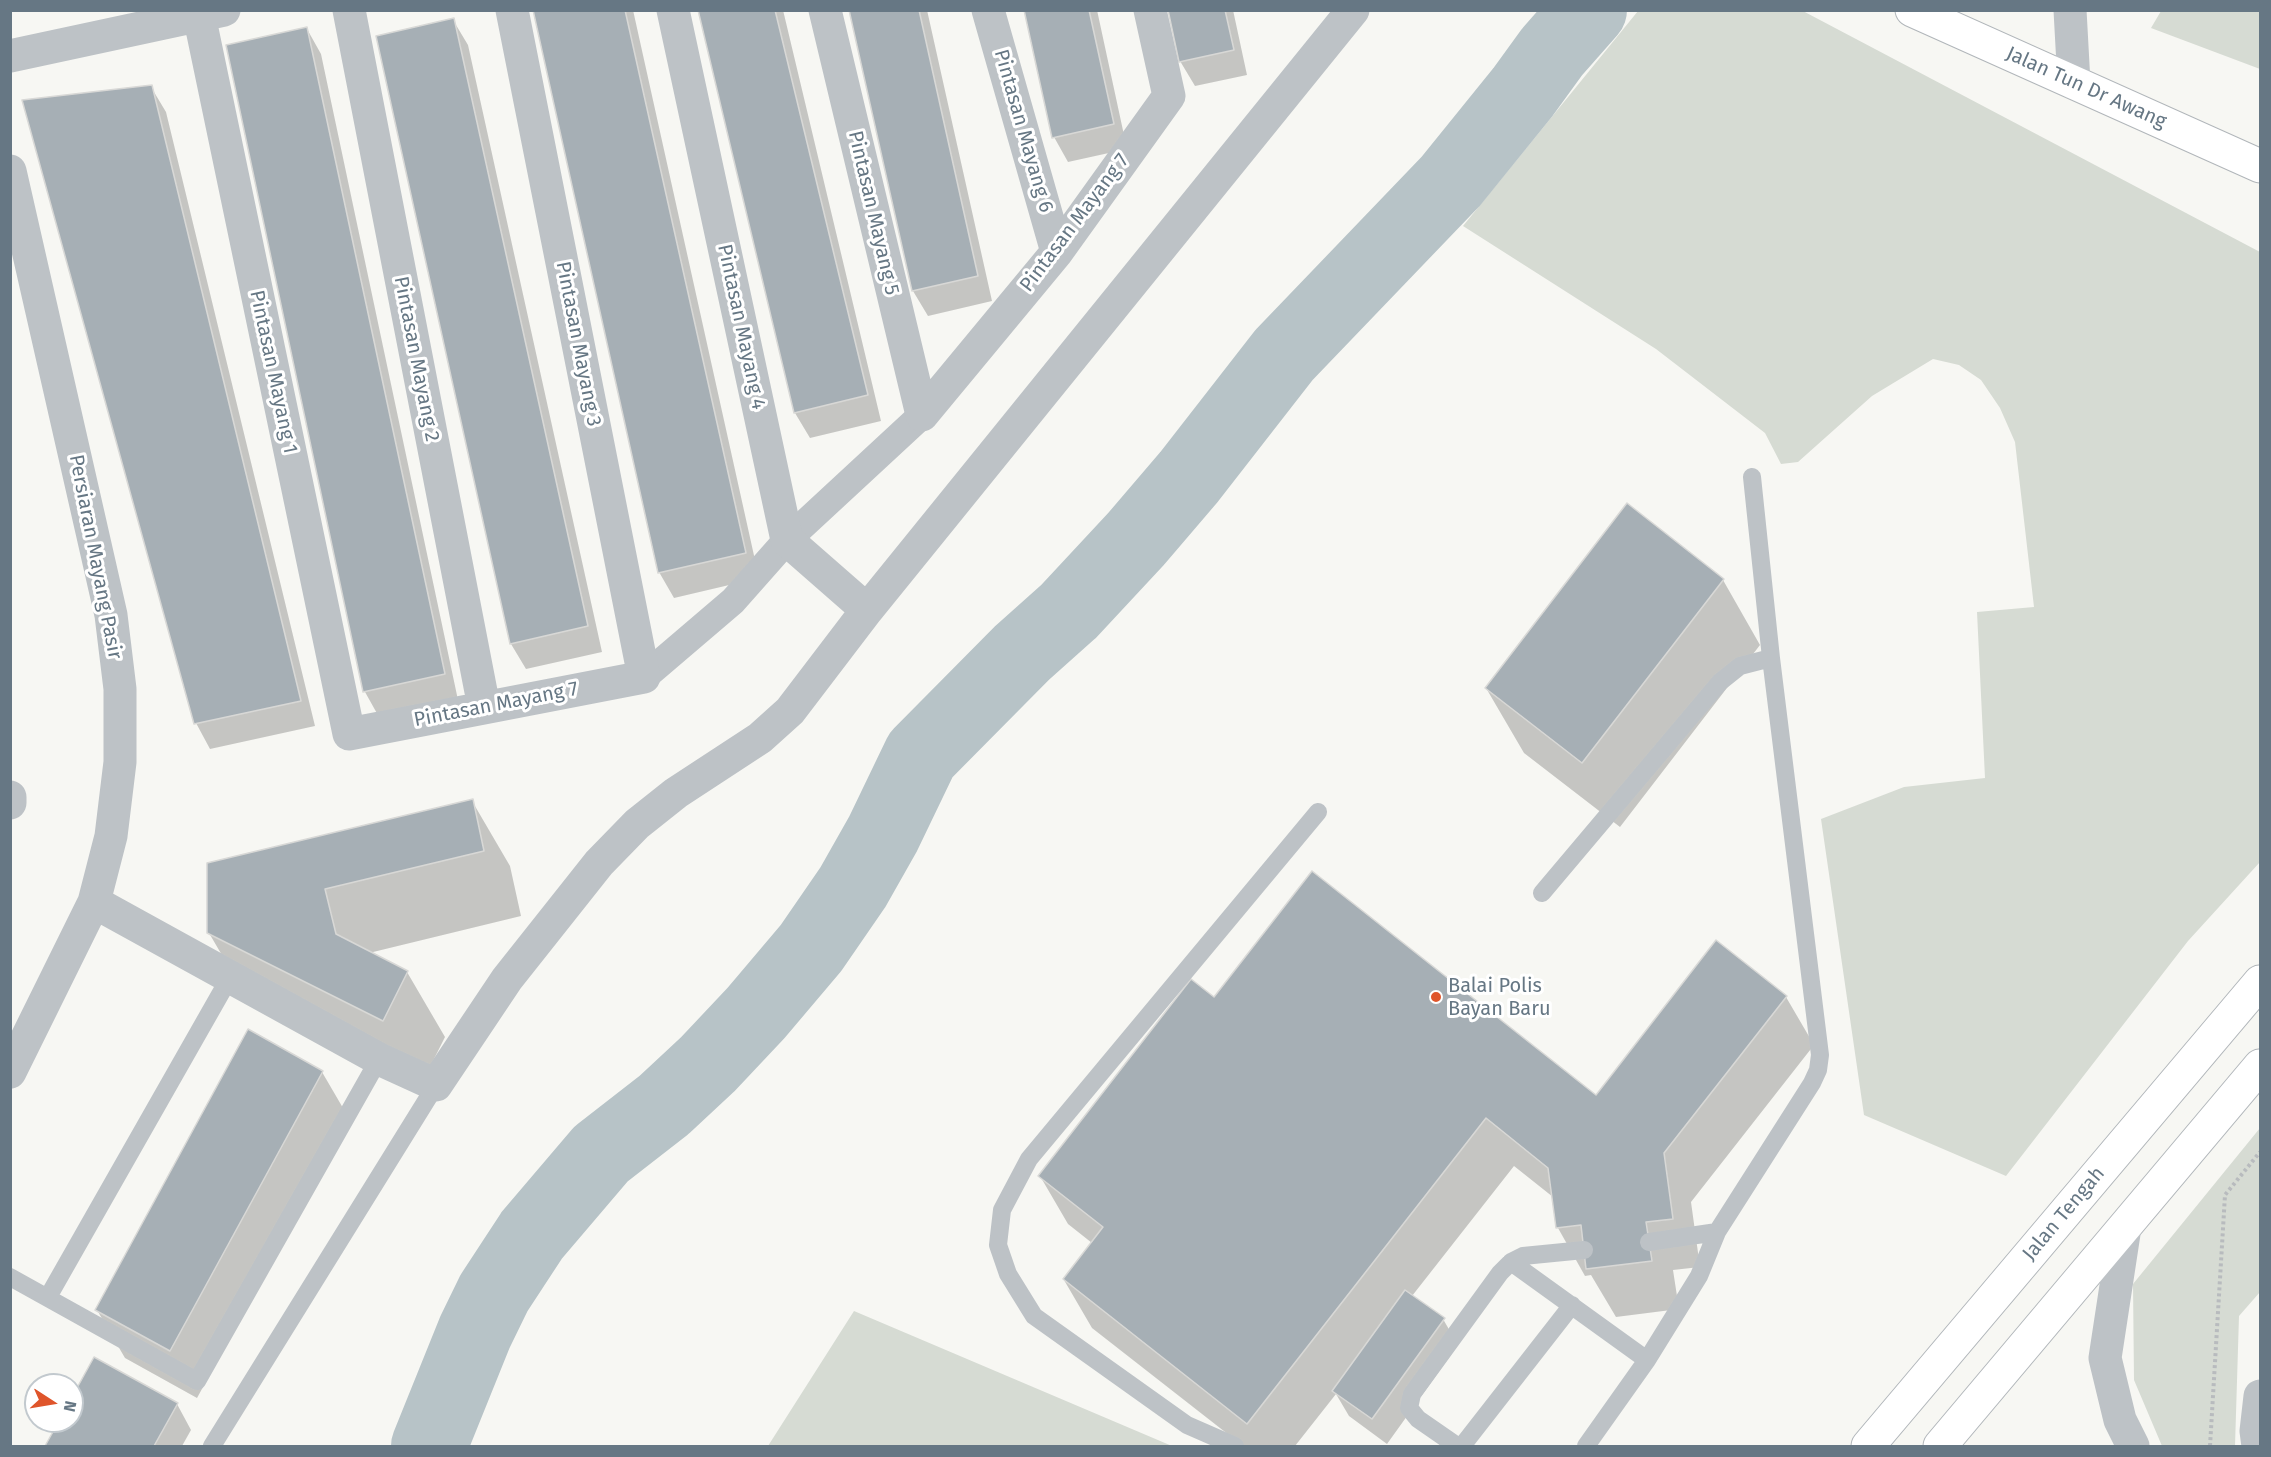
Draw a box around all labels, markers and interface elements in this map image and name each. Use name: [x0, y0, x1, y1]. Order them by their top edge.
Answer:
street label: Jalan Tun Dr Awang: [2002, 42, 2170, 134]
street label: Pintasan Mayang 6: [988, 47, 1058, 215]
street label: Pintasan Mayang 5: [842, 129, 904, 297]
street label: Pintasan Mayang 7: [1015, 149, 1135, 297]
street label: Pintasan Mayang 4: [712, 242, 770, 412]
street label: Pintasan Mayang 3: [550, 259, 606, 429]
street label: Pintasan Mayang 2: [388, 274, 444, 444]
street label: Pintasan Mayang 1: [244, 288, 302, 456]
street label: Persiaran Mayang Pasir: [63, 453, 127, 661]
street label: Pintasan Mayang 7: [412, 677, 580, 733]
place label: Balai Polis Bayan Baru: [1448, 974, 1551, 1021]
marker: Balai Polis Bayan Baru: [1429, 990, 1443, 1004]
street label: Jalan Tengah: [2018, 1162, 2110, 1266]
north arrow: [24, 1373, 84, 1433]
text: N: [60, 1399, 81, 1414]

